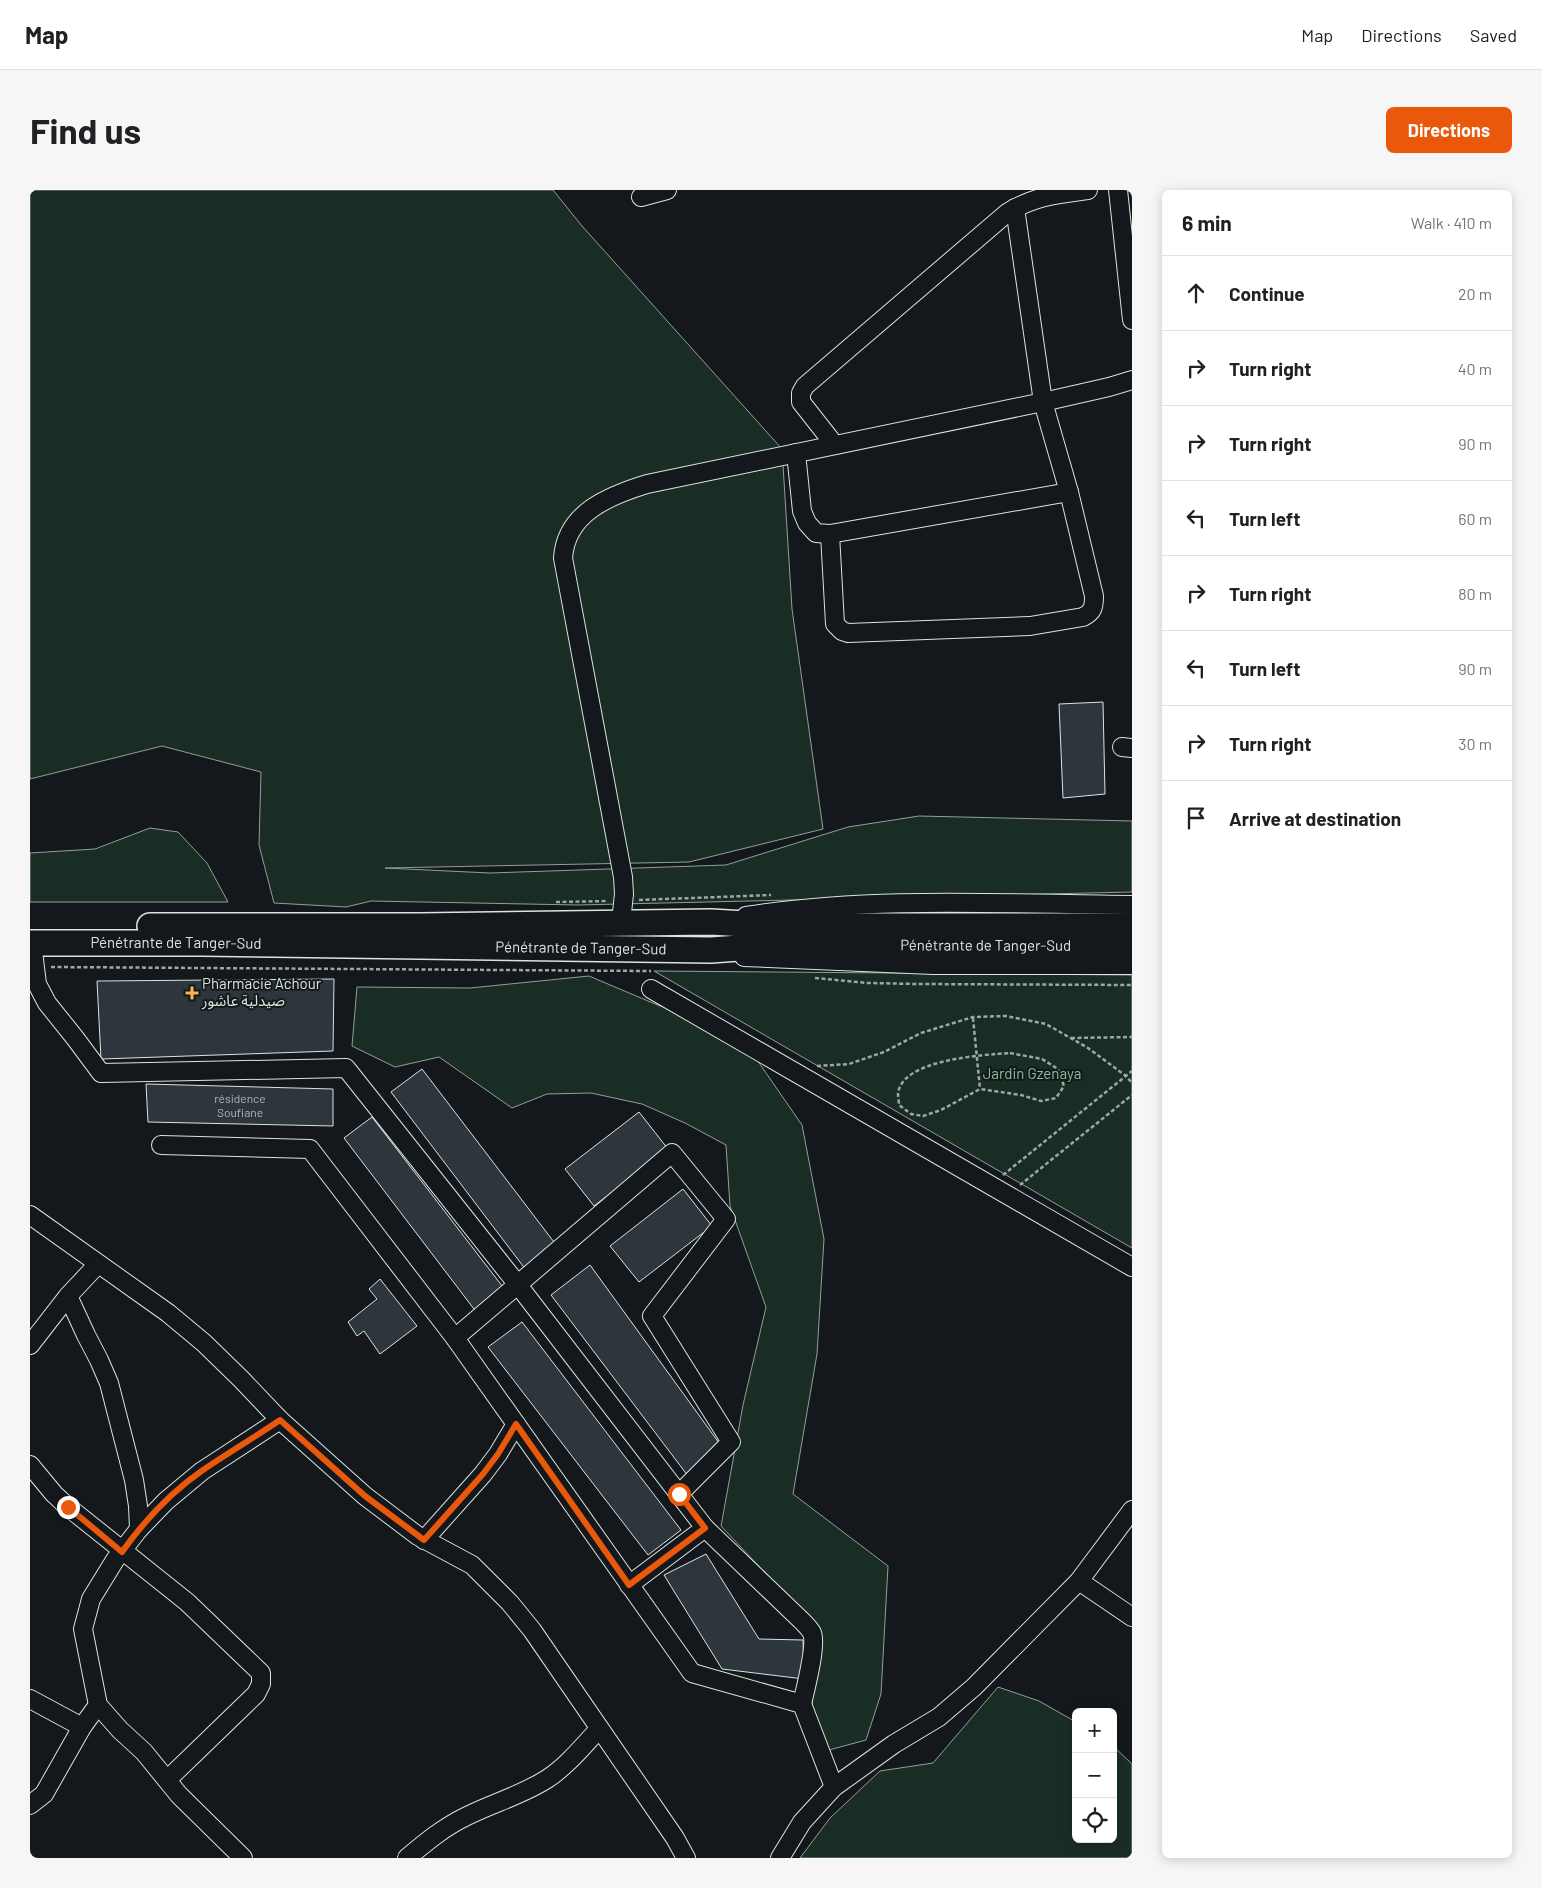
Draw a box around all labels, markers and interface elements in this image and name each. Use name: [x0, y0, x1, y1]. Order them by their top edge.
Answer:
text: Map: [25, 20, 68, 49]
text: Map: [1301, 24, 1333, 46]
text: Directions: [1361, 24, 1442, 46]
text: Saved: [1470, 24, 1517, 46]
button: Directions: [1386, 107, 1512, 153]
text: Find us: [30, 109, 141, 151]
text: 6 min: [1182, 210, 1232, 235]
text: Walk · 410 m: [1411, 213, 1492, 232]
icon: ahead: [1182, 279, 1210, 307]
text: Continue: [1229, 282, 1305, 305]
text: 20 m: [1458, 284, 1492, 303]
icon: right: [1182, 354, 1210, 382]
text: Turn right: [1229, 357, 1311, 380]
text: 40 m: [1458, 359, 1492, 378]
icon: right: [1182, 429, 1210, 457]
text: Turn right: [1229, 432, 1311, 455]
text: 90 m: [1458, 434, 1492, 453]
icon: left: [1182, 504, 1210, 532]
text: Turn left: [1229, 507, 1300, 530]
text: 60 m: [1458, 509, 1492, 528]
icon: right: [1182, 579, 1210, 607]
text: Turn right: [1229, 582, 1311, 605]
text: 80 m: [1458, 584, 1492, 603]
icon: left: [1182, 654, 1210, 682]
text: Turn left: [1229, 657, 1300, 680]
text: 90 m: [1458, 659, 1492, 678]
icon: right: [1182, 729, 1210, 757]
text: Turn right: [1229, 732, 1311, 755]
text: 30 m: [1458, 734, 1492, 753]
icon: arrive: [1182, 804, 1210, 832]
text: Arrive at destination: [1229, 807, 1401, 830]
street label: Pénétrante de Tanger-Sud: [90, 933, 262, 952]
street label: Pénétrante de Tanger-Sud: [900, 935, 1071, 954]
street label: Pénétrante de Tanger-Sud: [495, 937, 667, 957]
place label: Pharmacie Achour صيدلية عاشور: [201, 974, 322, 1010]
marker: Pharmacie Achour صيدلية عاشور: [186, 987, 198, 999]
park label: Jardin Gzenaya: [983, 1064, 1081, 1082]
house number: résidence Soufiane: [214, 1091, 266, 1119]
route start: [668, 1483, 691, 1506]
route end: [57, 1496, 80, 1519]
map controls: [1072, 1708, 1117, 1843]
button: +: [1072, 1708, 1117, 1753]
button: −: [1072, 1753, 1117, 1798]
button: locate: [1072, 1798, 1117, 1843]

